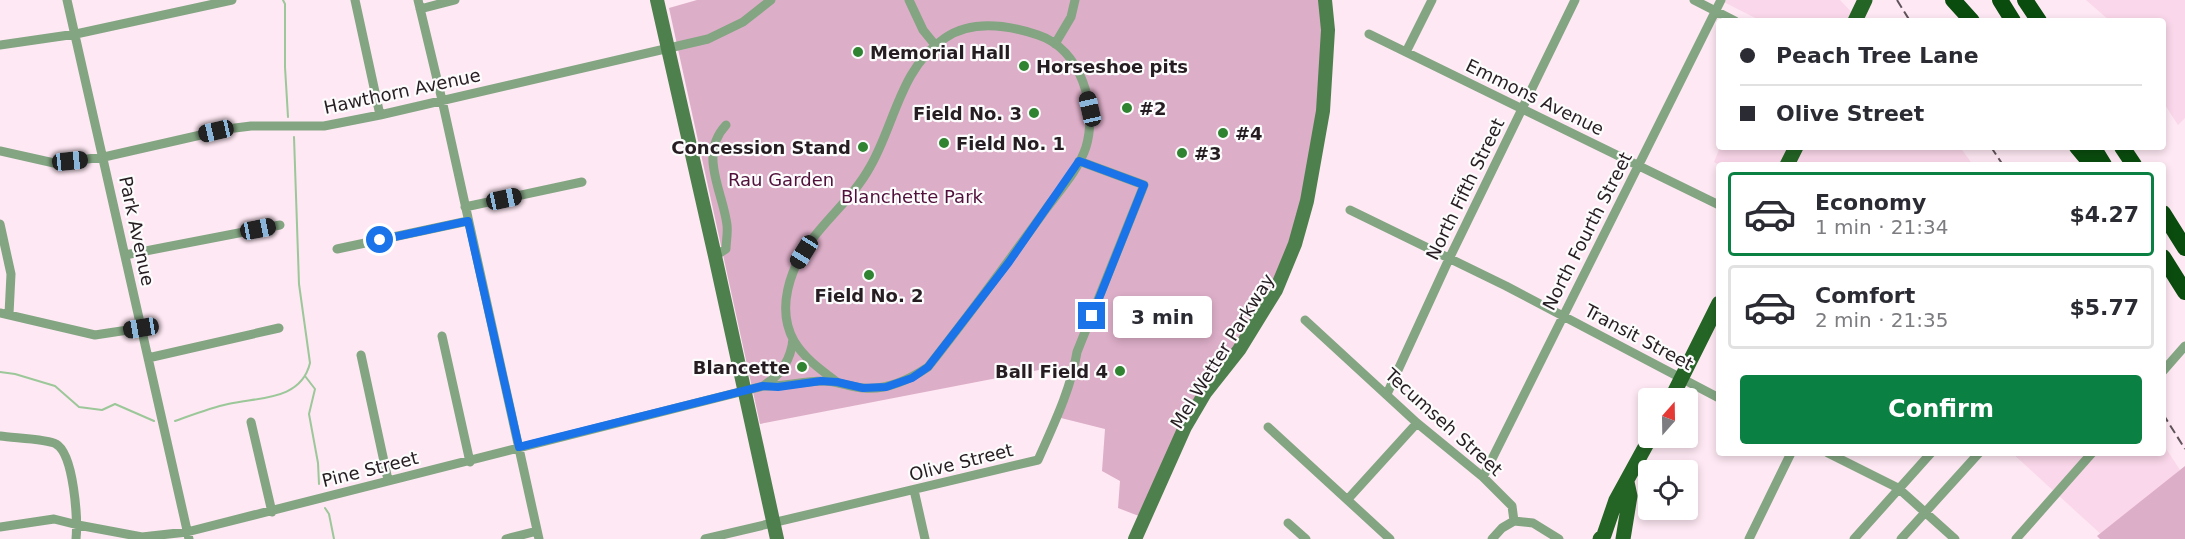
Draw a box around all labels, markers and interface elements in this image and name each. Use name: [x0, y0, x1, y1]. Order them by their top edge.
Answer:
place label: Memorial Hall: [870, 42, 1010, 63]
text: Peach Tree Lane: [1776, 43, 1979, 68]
marker: Memorial Hall: [851, 45, 865, 59]
street label: Emmons Avenue: [1463, 54, 1607, 140]
place label: Horseshoe pits: [1036, 56, 1188, 77]
marker: Horseshoe pits: [1017, 59, 1031, 73]
street label: Hawthorn Avenue: [322, 64, 482, 118]
car: [1077, 89, 1103, 129]
place label: #2: [1139, 98, 1167, 119]
marker: #2: [1120, 101, 1134, 115]
text: Olive Street: [1776, 101, 1924, 126]
place label: Field No. 3: [913, 103, 1022, 124]
marker: Field No. 3: [1027, 106, 1041, 120]
street label: North Fifth Street: [1422, 115, 1508, 263]
car: [196, 118, 236, 144]
place label: #4: [1235, 123, 1263, 144]
marker: #4: [1216, 126, 1230, 140]
place label: Field No. 1: [956, 133, 1065, 154]
marker: Field No. 1: [937, 136, 951, 150]
place label: Concession Stand: [671, 137, 851, 158]
marker: Concession Stand: [856, 140, 870, 154]
place label: #3: [1194, 143, 1222, 164]
marker: #3: [1175, 146, 1189, 160]
street label: North Fourth Street: [1538, 148, 1636, 314]
car: [51, 150, 89, 172]
park label: Rau Garden: [728, 169, 834, 190]
street label: Park Avenue: [115, 174, 159, 288]
car: [485, 186, 523, 212]
park label: Blanchette Park: [841, 186, 984, 207]
icon: car: [1743, 187, 1797, 241]
text: Economy: [1815, 190, 1926, 215]
text: $4.27: [2069, 202, 2139, 227]
text: 1 min · 21:34: [1815, 215, 1949, 239]
car: [239, 217, 277, 241]
route start: [366, 226, 393, 253]
car: [787, 232, 821, 272]
marker: Field No. 2: [862, 268, 876, 282]
street label: Mel Wetter Parkway: [1166, 269, 1278, 432]
icon: car: [1743, 280, 1797, 334]
text: Comfort: [1815, 283, 1915, 308]
place label: Field No. 2: [814, 285, 924, 306]
callout: 3 min: [1113, 295, 1212, 337]
text: $5.77: [2069, 295, 2139, 320]
street label: Transit Street: [1580, 299, 1697, 374]
route end: [1078, 302, 1105, 329]
text: 3 min: [1131, 305, 1194, 329]
text: 2 min · 21:35: [1815, 308, 1949, 332]
car: [122, 316, 160, 340]
place label: Blancette: [693, 357, 790, 378]
marker: Blancette: [795, 360, 809, 374]
place label: Ball Field 4: [995, 361, 1108, 382]
street label: Tecumseh Street: [1380, 363, 1507, 480]
marker: Ball Field 4: [1113, 364, 1127, 378]
button: Confirm: [1740, 375, 2142, 444]
north arrow: [1638, 388, 1698, 448]
map controls: [1638, 388, 1698, 520]
street label: Olive Street: [907, 439, 1015, 485]
street label: Pine Street: [320, 447, 420, 491]
button: locate: [1638, 460, 1698, 520]

